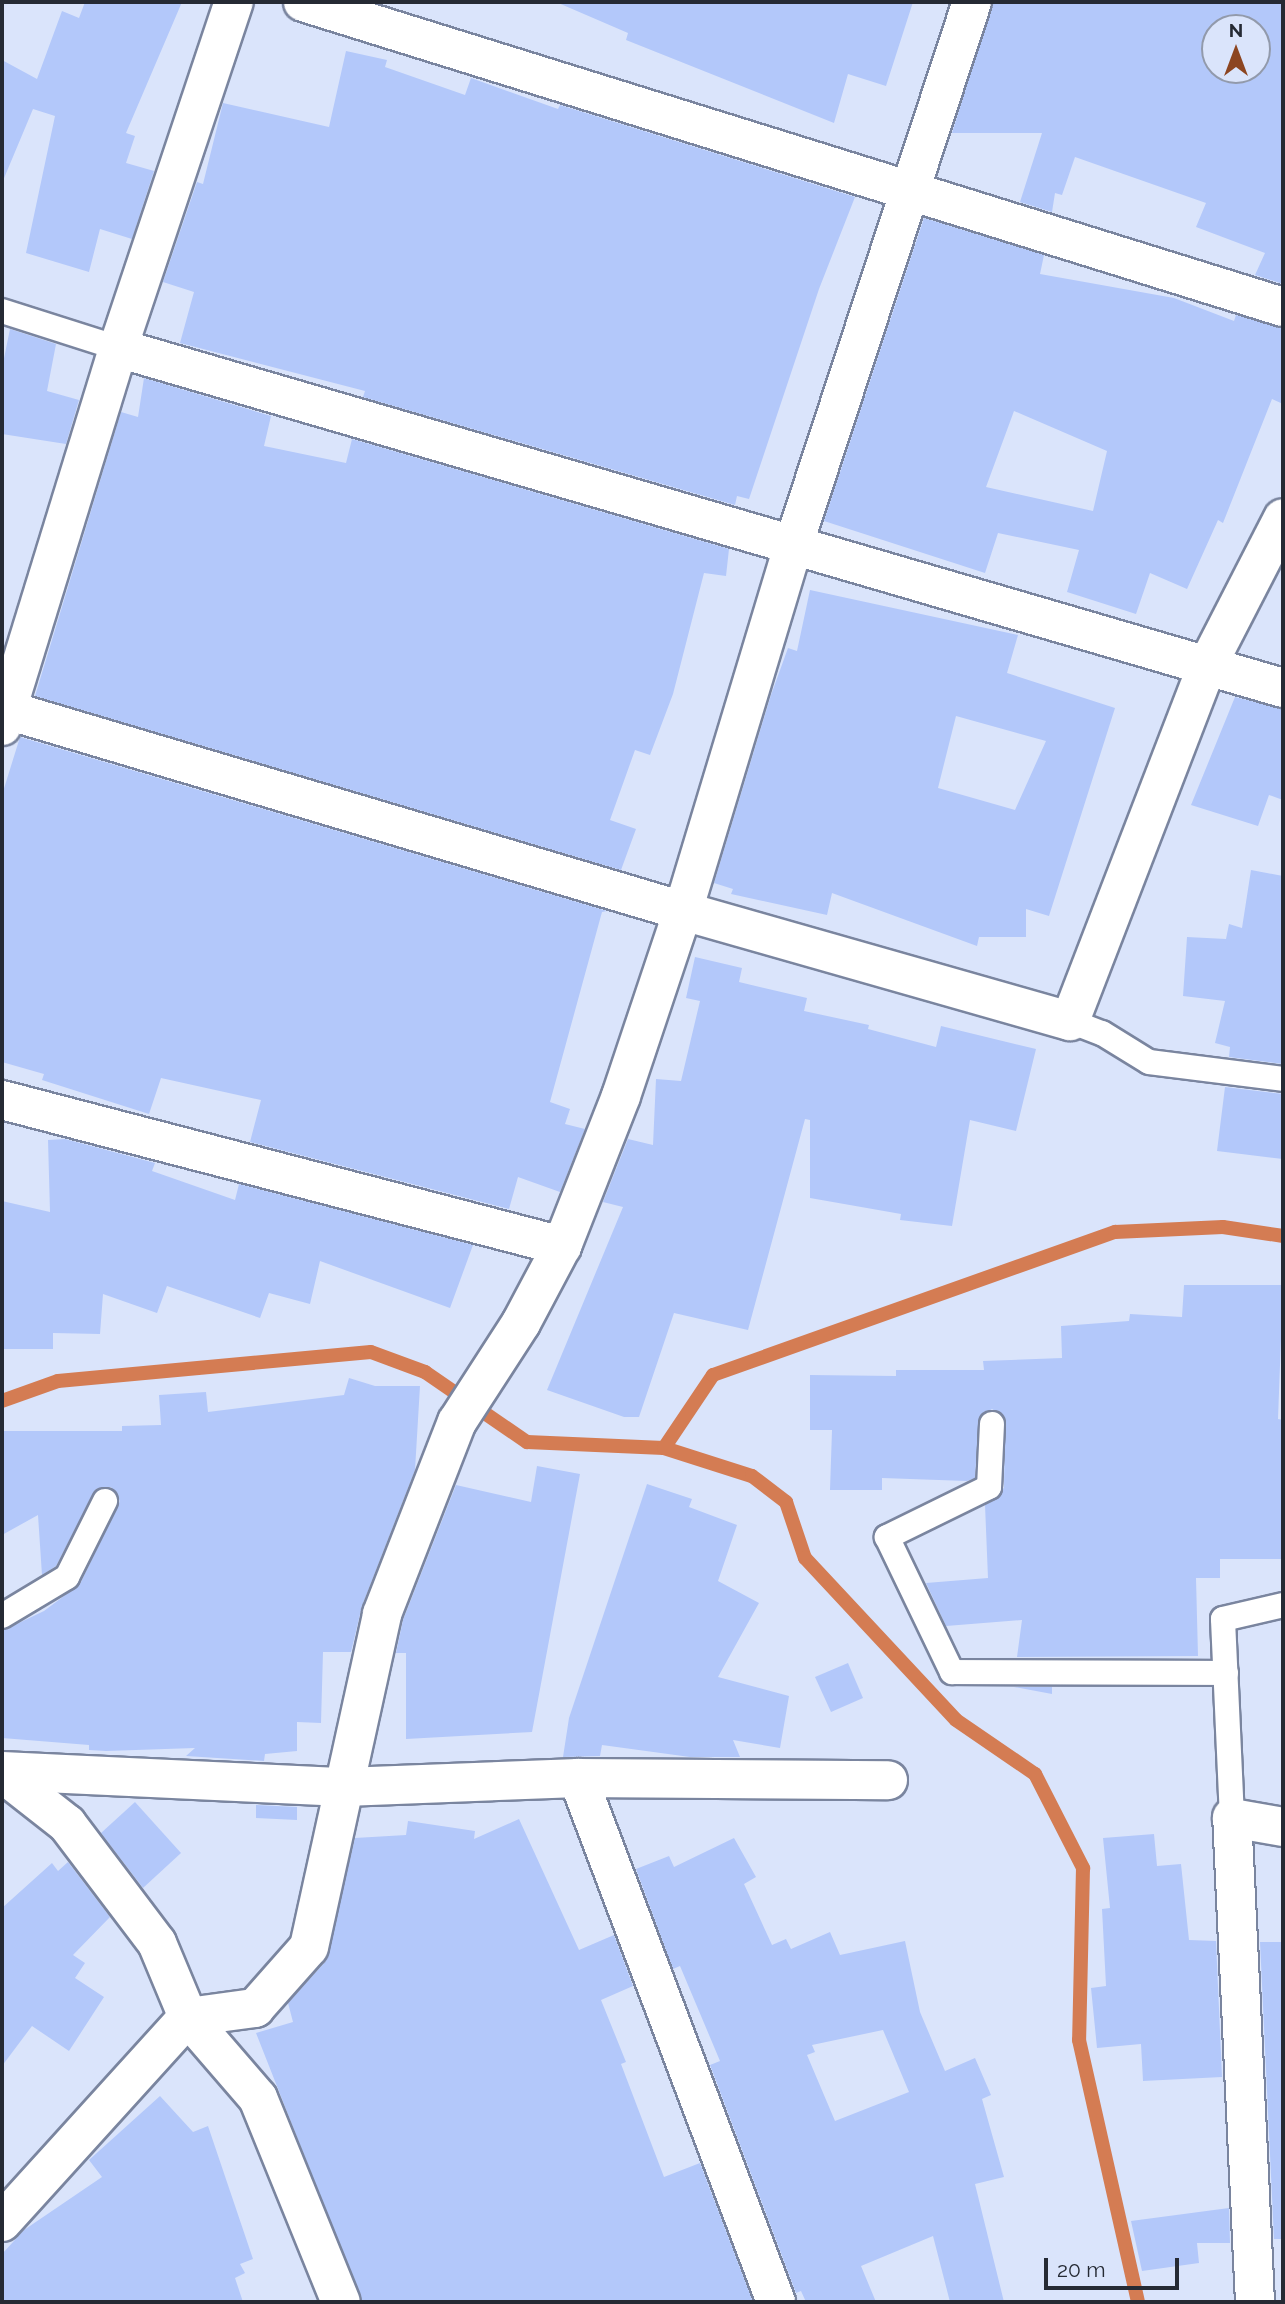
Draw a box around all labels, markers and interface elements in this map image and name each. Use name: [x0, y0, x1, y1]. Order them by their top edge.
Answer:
north arrow: [1201, 14, 1271, 84]
text: N: [1229, 19, 1243, 41]
scale bar: [1047, 2244, 1182, 2288]
text: 20 m: [1057, 2257, 1105, 2282]

